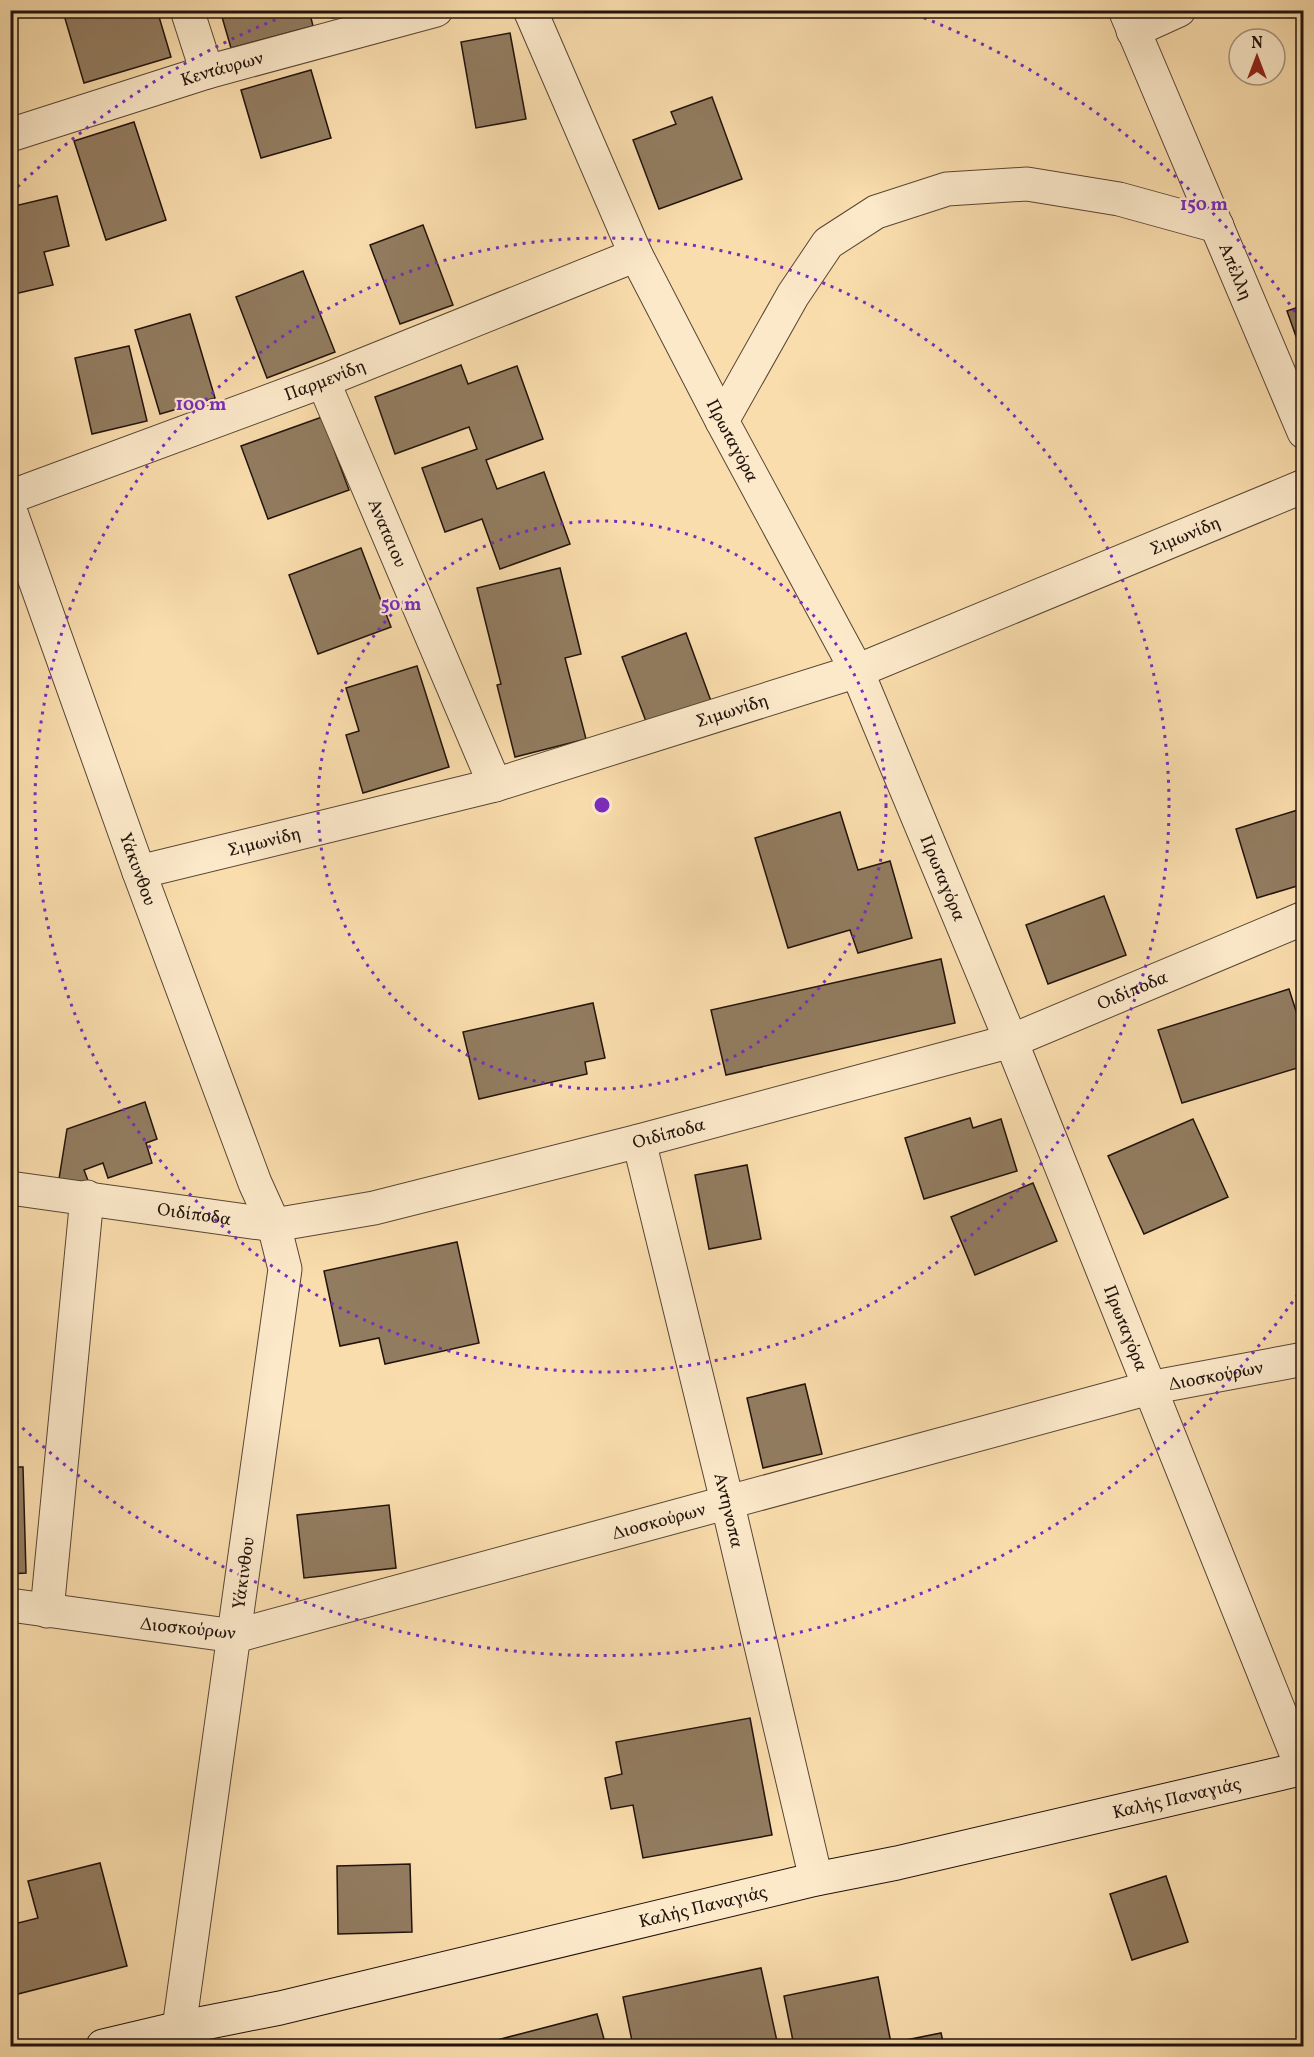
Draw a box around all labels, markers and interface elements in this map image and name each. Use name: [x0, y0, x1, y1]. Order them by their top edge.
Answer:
north arrow: [1227, 27, 1287, 87]
text: N: [1251, 33, 1263, 55]
street label: Κεντάυρων: [178, 46, 266, 94]
text: 150 m: [1180, 193, 1228, 218]
street label: Απέλλη: [1211, 240, 1258, 305]
street label: Παρμενίδη: [281, 354, 370, 408]
text: 100 m: [176, 393, 226, 418]
street label: Πρωταγόρα: [699, 395, 764, 487]
street label: Αναταιου: [361, 495, 412, 572]
street label: Σιμωνίδη: [1146, 511, 1225, 562]
text: 50 m: [381, 593, 421, 618]
street label: Σιμωνίδη: [693, 689, 772, 735]
centre of rings: [592, 795, 612, 815]
street label: Σιμωνίδη: [226, 822, 304, 864]
street label: Υάκυνθου: [112, 830, 161, 909]
street label: Πρωταγόρα: [913, 831, 971, 925]
street label: Οιδίποδα: [1094, 966, 1172, 1017]
street label: Οιδίποδα: [630, 1113, 708, 1156]
street label: Οιδίποδα: [155, 1198, 233, 1233]
street label: Πρωταγόρα: [1096, 1282, 1153, 1376]
street label: Διοσκούρων: [1167, 1356, 1266, 1398]
street label: Αντηνοπα: [707, 1470, 749, 1551]
street label: Διοσκούρων: [610, 1498, 709, 1547]
street label: Υάκινθου: [227, 1536, 262, 1611]
street label: Διοσκούρων: [139, 1612, 237, 1647]
street label: Καλής Παναγιάς: [1110, 1772, 1244, 1826]
street label: Καλής Παναγιάς: [637, 1880, 770, 1935]

